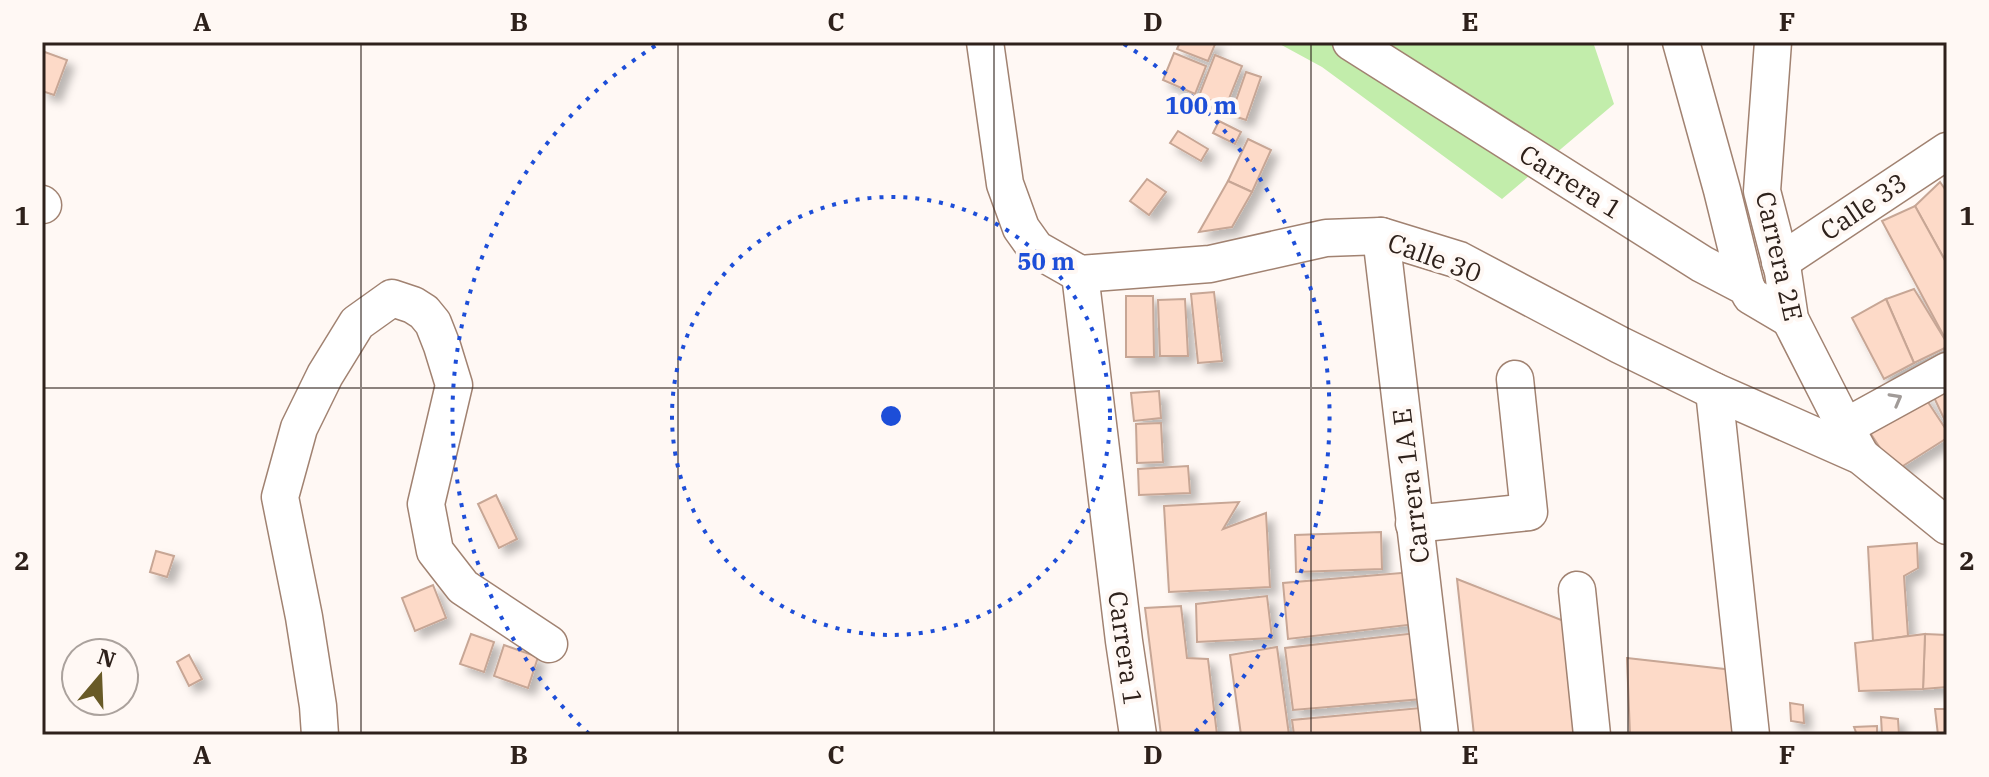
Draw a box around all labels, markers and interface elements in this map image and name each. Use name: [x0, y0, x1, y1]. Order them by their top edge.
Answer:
text: A: [193, 4, 211, 38]
text: B: [510, 4, 528, 38]
text: C: [827, 4, 845, 38]
text: D: [1143, 4, 1163, 38]
text: E: [1461, 4, 1479, 38]
text: F: [1779, 4, 1795, 38]
text: 100 m: [1165, 89, 1237, 121]
street label: Carrera 1: [1513, 136, 1629, 226]
street label: Calle 33: [1813, 165, 1913, 247]
street label: Carrera 2E: [1749, 188, 1811, 324]
text: 1: [14, 198, 30, 232]
text: 1: [1959, 198, 1975, 232]
street label: Calle 30: [1383, 224, 1487, 290]
text: 50 m: [1017, 245, 1075, 277]
one-way arrow: [1888, 393, 1902, 408]
centre of rings: [877, 402, 905, 430]
street label: Carrera 1A E: [1384, 407, 1436, 565]
text: 2: [14, 543, 30, 577]
text: 2: [1959, 543, 1975, 577]
street label: Carrera 1: [1101, 589, 1151, 707]
north arrow: [60, 637, 140, 717]
text: N: [94, 641, 120, 674]
text: A: [193, 737, 211, 771]
text: B: [510, 737, 528, 771]
text: C: [827, 737, 845, 771]
text: D: [1143, 737, 1163, 771]
text: E: [1461, 737, 1479, 771]
text: F: [1779, 737, 1795, 771]

